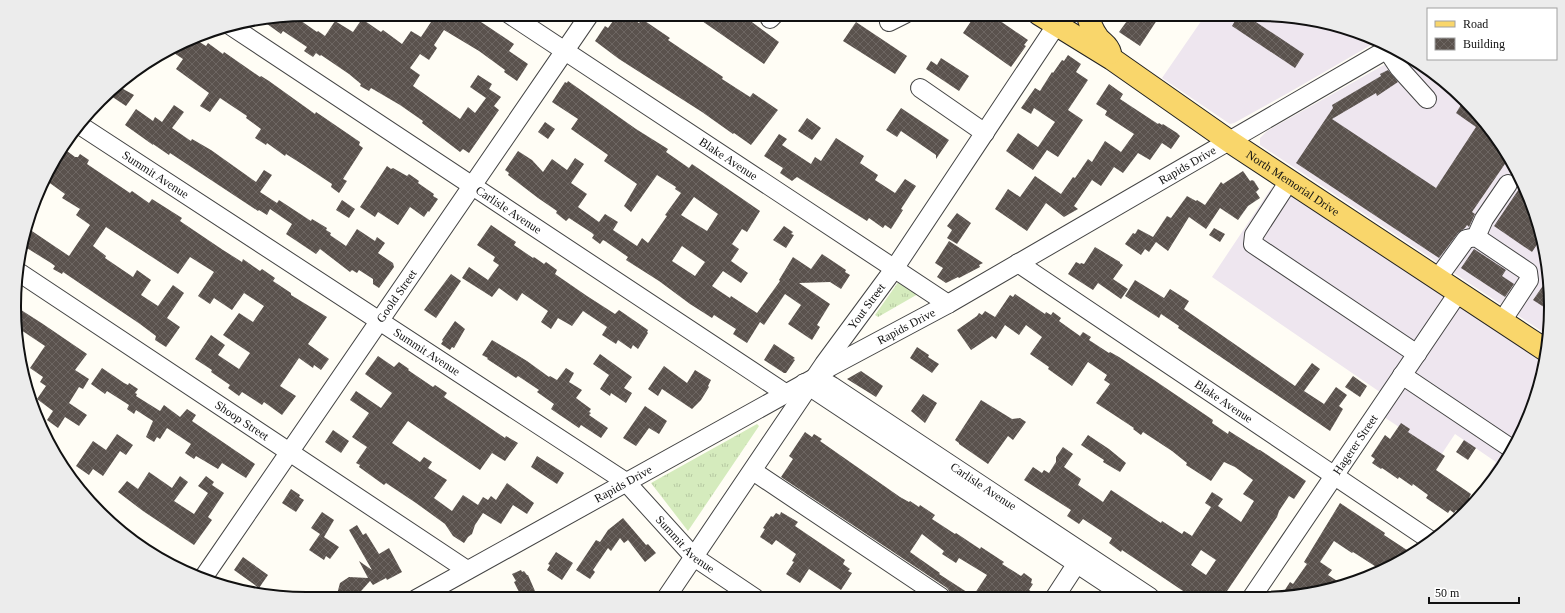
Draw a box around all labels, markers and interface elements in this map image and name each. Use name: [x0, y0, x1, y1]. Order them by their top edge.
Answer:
legend: [1427, 8, 1557, 60]
text: Road: [1463, 17, 1488, 31]
text: Building: [1463, 37, 1505, 51]
street label: Blake Avenue: [697, 135, 760, 183]
street label: Rapids Drive: [1156, 143, 1218, 187]
street label: North Memorial Drive: [1244, 147, 1342, 219]
street label: Summit Avenue: [120, 148, 192, 202]
street label: Carlisle Avenue: [473, 183, 544, 237]
street label: Goold Street: [373, 266, 420, 325]
street label: Yout Street: [845, 280, 888, 332]
street label: Rapids Drive: [875, 305, 938, 348]
street label: Summit Avenue: [391, 325, 463, 379]
street label: Blake Avenue: [1192, 377, 1255, 426]
street label: Shoop Street: [212, 398, 272, 444]
street label: Hagerer Street: [1330, 411, 1381, 477]
street label: Carlisle Avenue: [948, 460, 1019, 513]
street label: Rapids Drive: [592, 462, 654, 506]
street label: Summit Avenue: [653, 513, 717, 576]
scale bar: [1429, 579, 1519, 605]
text: 50 m: [1435, 586, 1460, 600]

